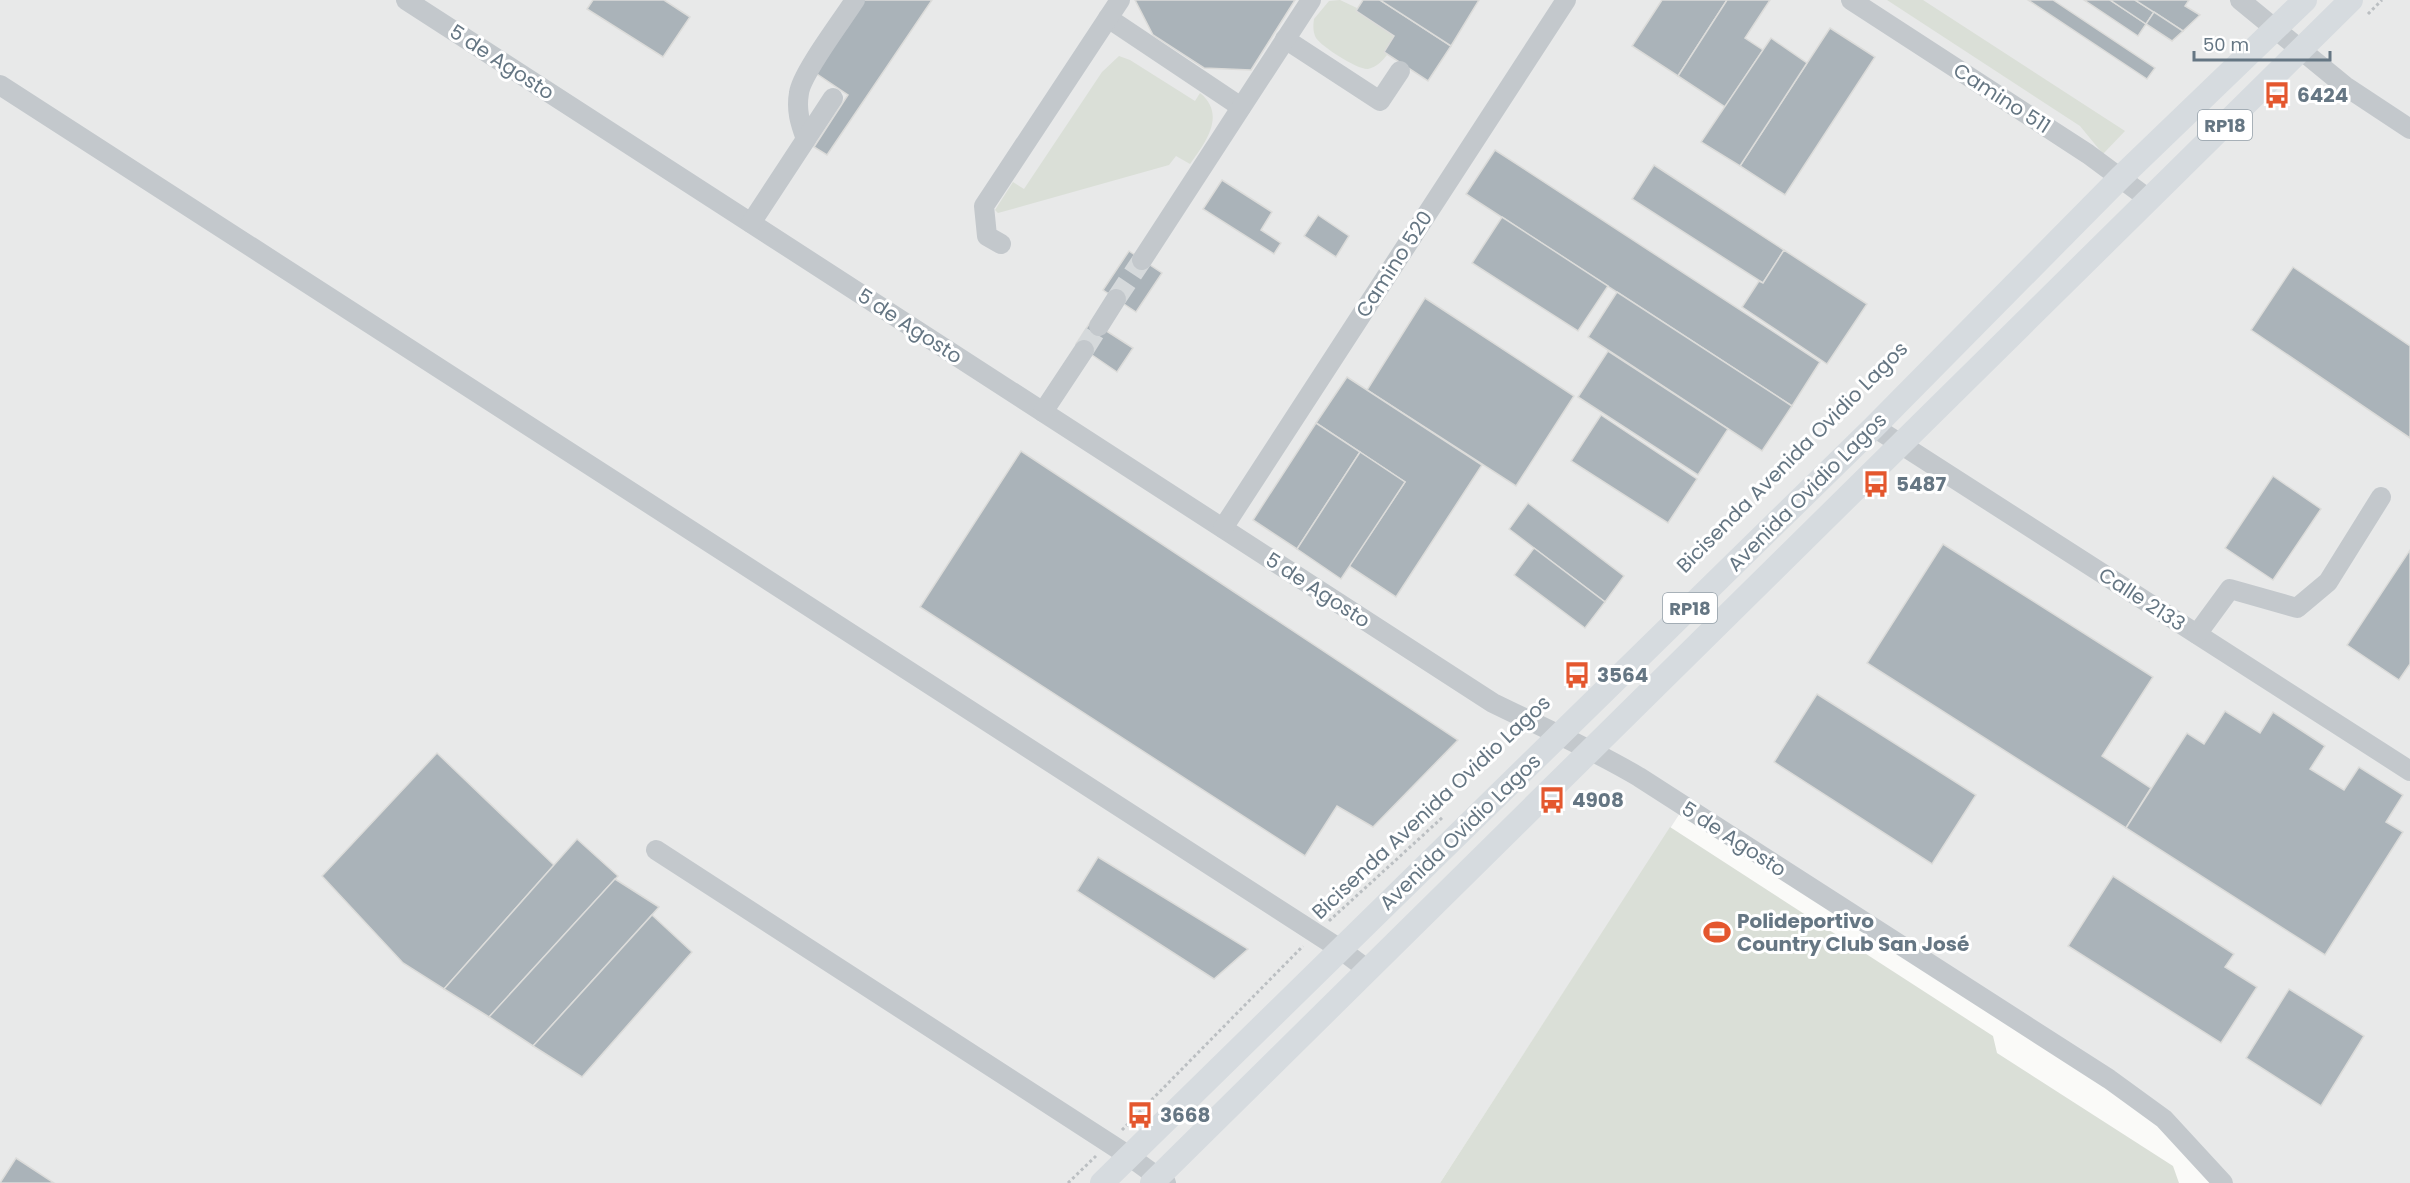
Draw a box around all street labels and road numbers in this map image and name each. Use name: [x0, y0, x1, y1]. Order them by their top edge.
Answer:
street label: 5 de Agosto: [444, 18, 560, 106]
street label: Camino 511: [1948, 56, 2056, 140]
road number: RP18: [2198, 110, 2252, 140]
street label: Camino 520: [1349, 205, 1439, 323]
street label: 5 de Agosto: [852, 282, 968, 370]
street label: Bicisenda Avenida Ovidio Lagos: [1672, 337, 1912, 577]
street label: Avenida Ovidio Lagos: [1723, 408, 1891, 576]
street label: 5 de Agosto: [1260, 546, 1376, 634]
street label: Calle 2133: [2093, 561, 2191, 637]
road number: RP18: [1663, 593, 1717, 623]
street label: Bicisenda Avenida Ovidio Lagos: [1307, 690, 1555, 924]
street label: Avenida Ovidio Lagos: [1374, 749, 1546, 915]
street label: 5 de Agosto: [1676, 795, 1792, 883]

